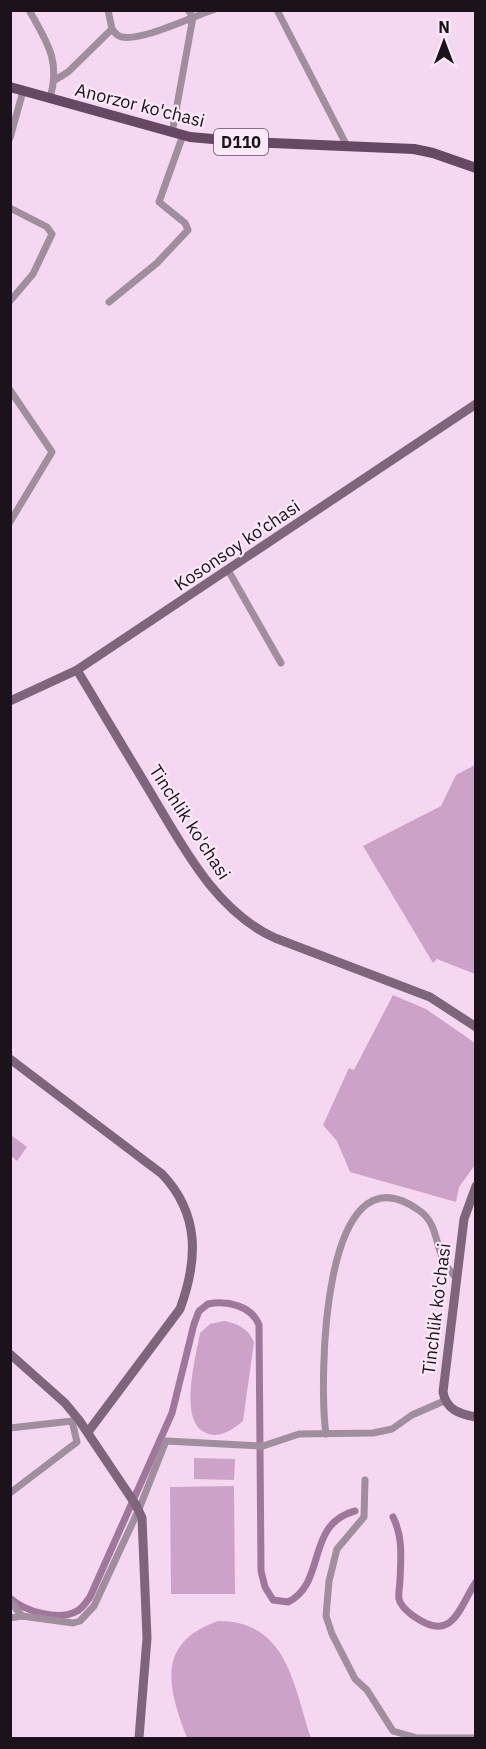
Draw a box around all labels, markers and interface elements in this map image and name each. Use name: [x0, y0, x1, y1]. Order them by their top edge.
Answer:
north arrow: [414, 12, 474, 72]
text: N: [438, 17, 450, 37]
street label: Anorzor ko'chasi: [73, 78, 207, 132]
road number: D110: [214, 129, 268, 155]
street label: Kosonsoy ko’chasi: [170, 494, 304, 596]
street label: Tinchlik ko'chasi: [144, 760, 236, 884]
street label: Tinchlik ko'chasi: [417, 1242, 455, 1376]

